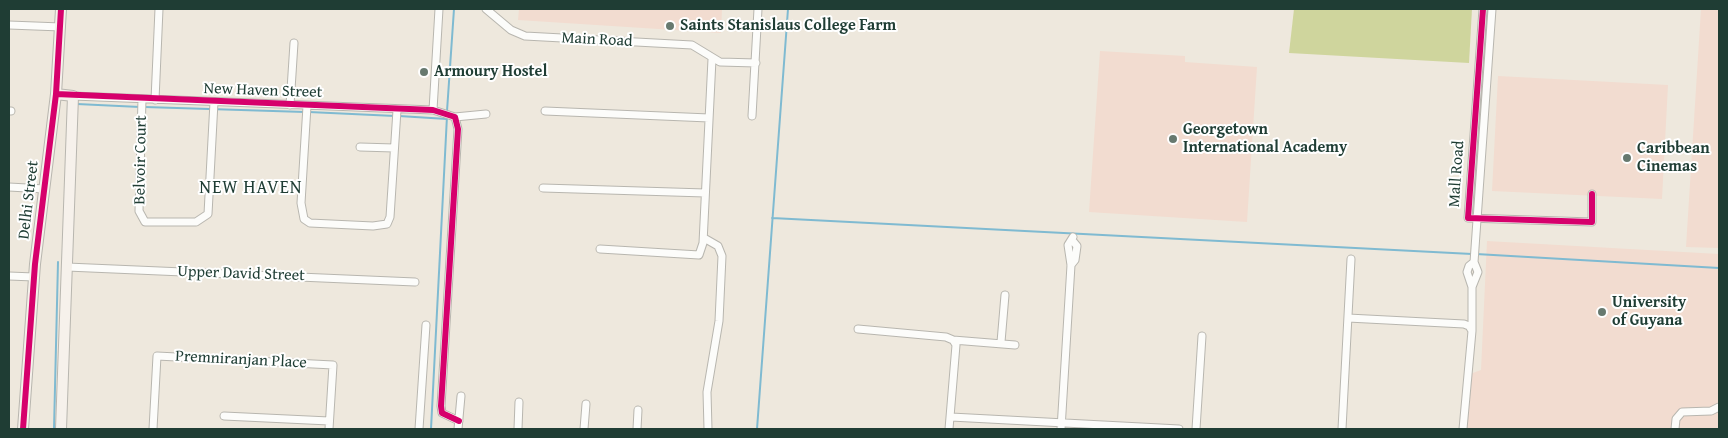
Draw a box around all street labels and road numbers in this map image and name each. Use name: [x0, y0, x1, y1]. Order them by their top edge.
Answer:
street label: Main Road: [561, 29, 633, 51]
street label: New Haven Street: [203, 79, 323, 103]
street label: Belvoir Court: [131, 115, 151, 205]
street label: Mall Road: [1445, 140, 1469, 208]
street label: Delhi Street: [15, 160, 43, 240]
street label: Upper David Street: [177, 262, 305, 286]
street label: Premniranjan Place: [175, 347, 307, 373]

